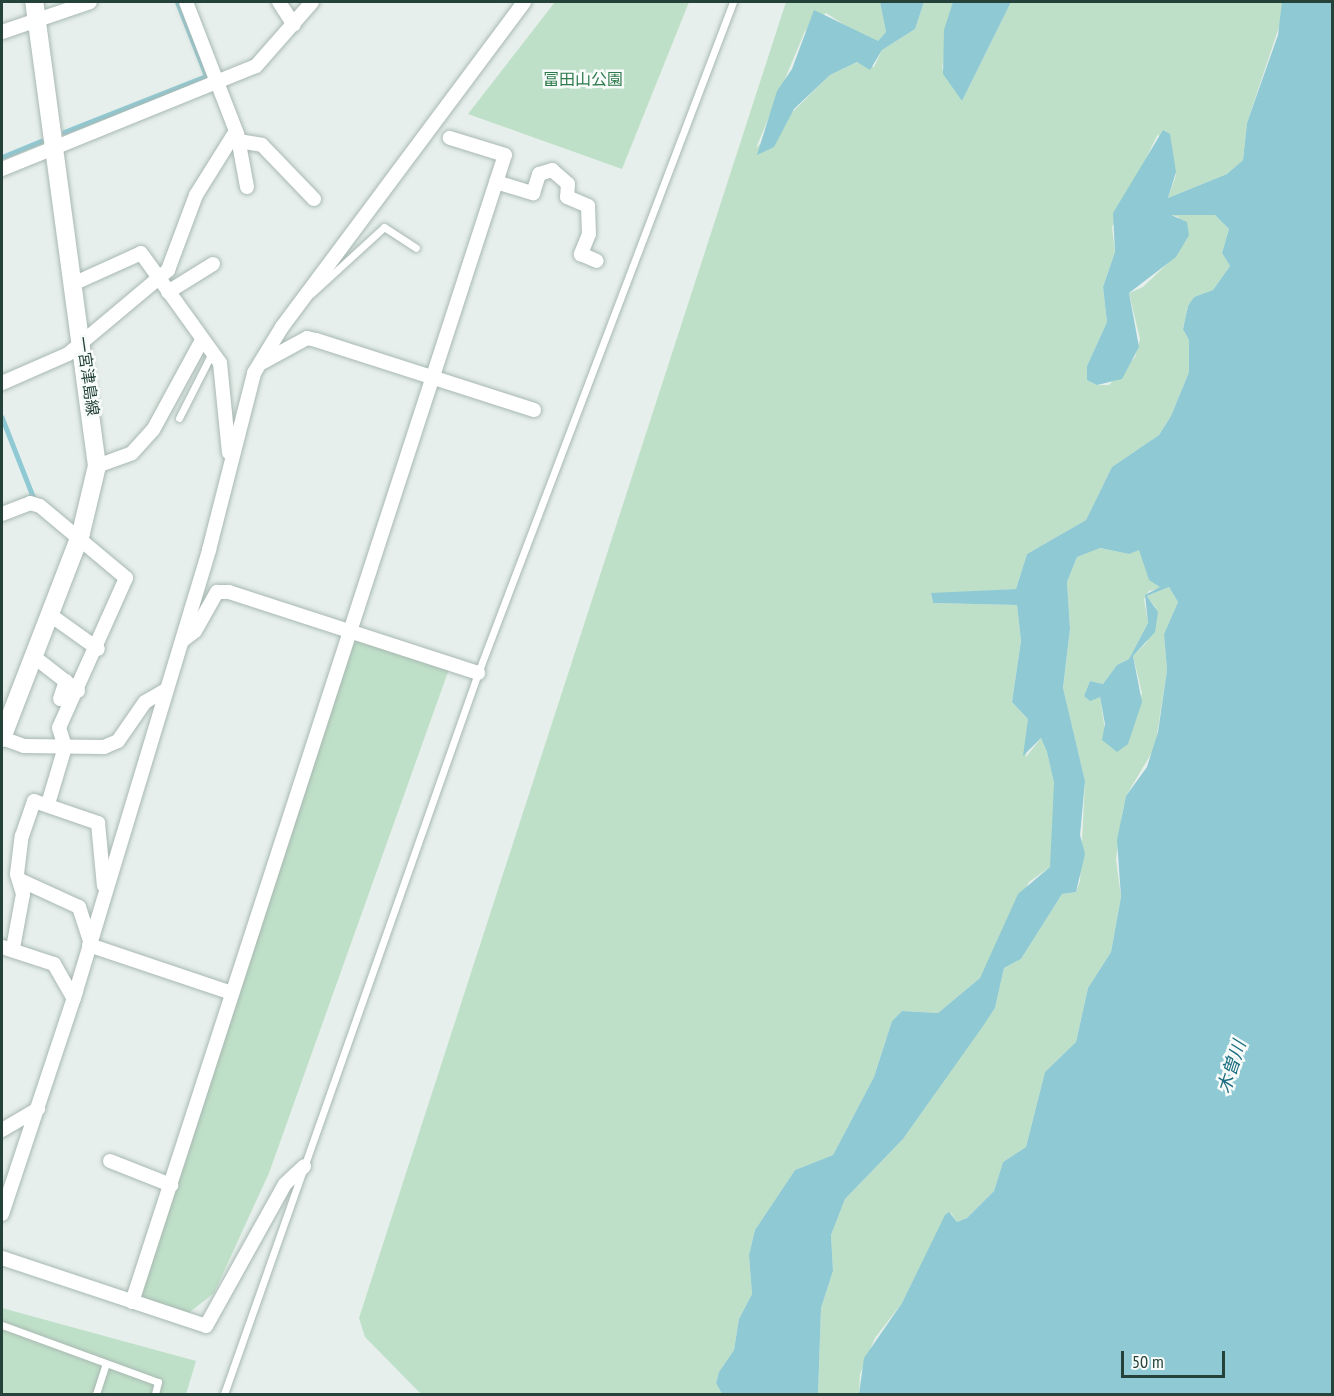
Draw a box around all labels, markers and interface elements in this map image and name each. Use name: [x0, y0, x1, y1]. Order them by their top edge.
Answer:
park label: 冨田山公園: [543, 69, 623, 89]
street label: 一宮津島線: [73, 335, 103, 417]
water label: 木曽川: [1213, 1038, 1251, 1096]
scale bar: [1124, 1339, 1228, 1377]
text: 50 m: [1132, 1350, 1164, 1373]

